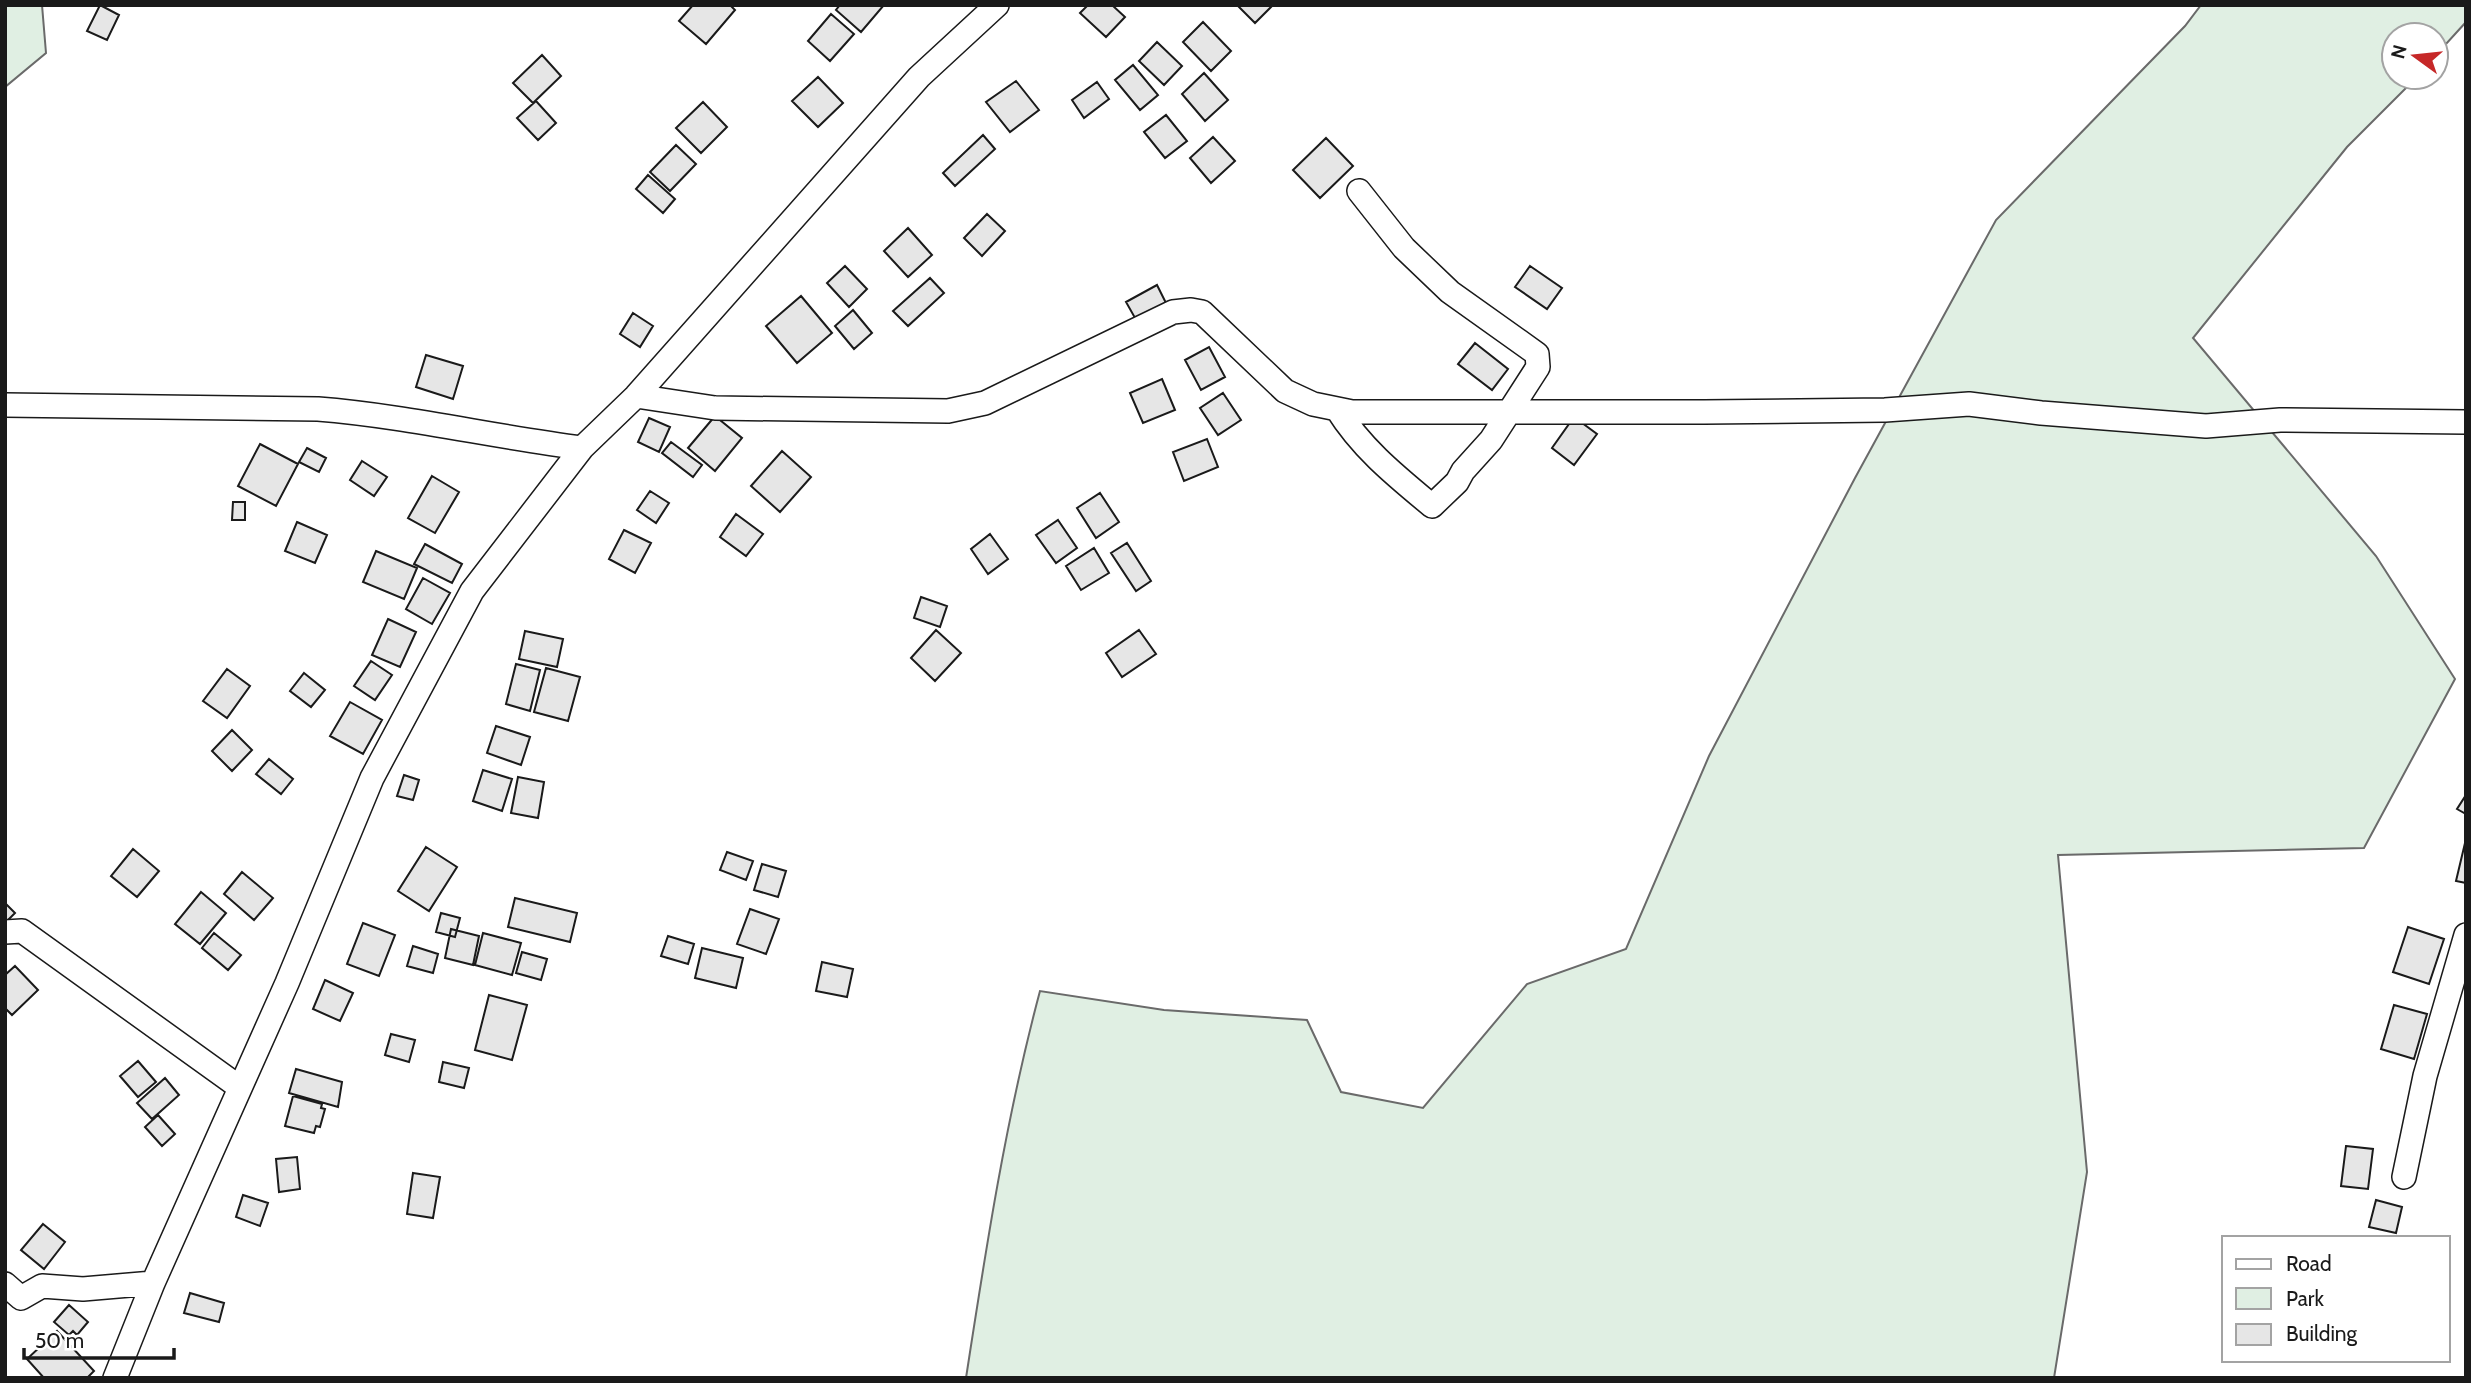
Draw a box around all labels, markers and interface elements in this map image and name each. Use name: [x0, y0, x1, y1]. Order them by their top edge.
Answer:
north arrow: [2380, 21, 2450, 91]
text: N: [2386, 42, 2412, 61]
legend: [2222, 1236, 2450, 1362]
text: Road: [2286, 1251, 2332, 1276]
text: Park: [2286, 1286, 2324, 1311]
scale bar: [24, 1316, 175, 1360]
text: Building: [2286, 1321, 2358, 1346]
text: 50 m: [35, 1328, 84, 1353]

